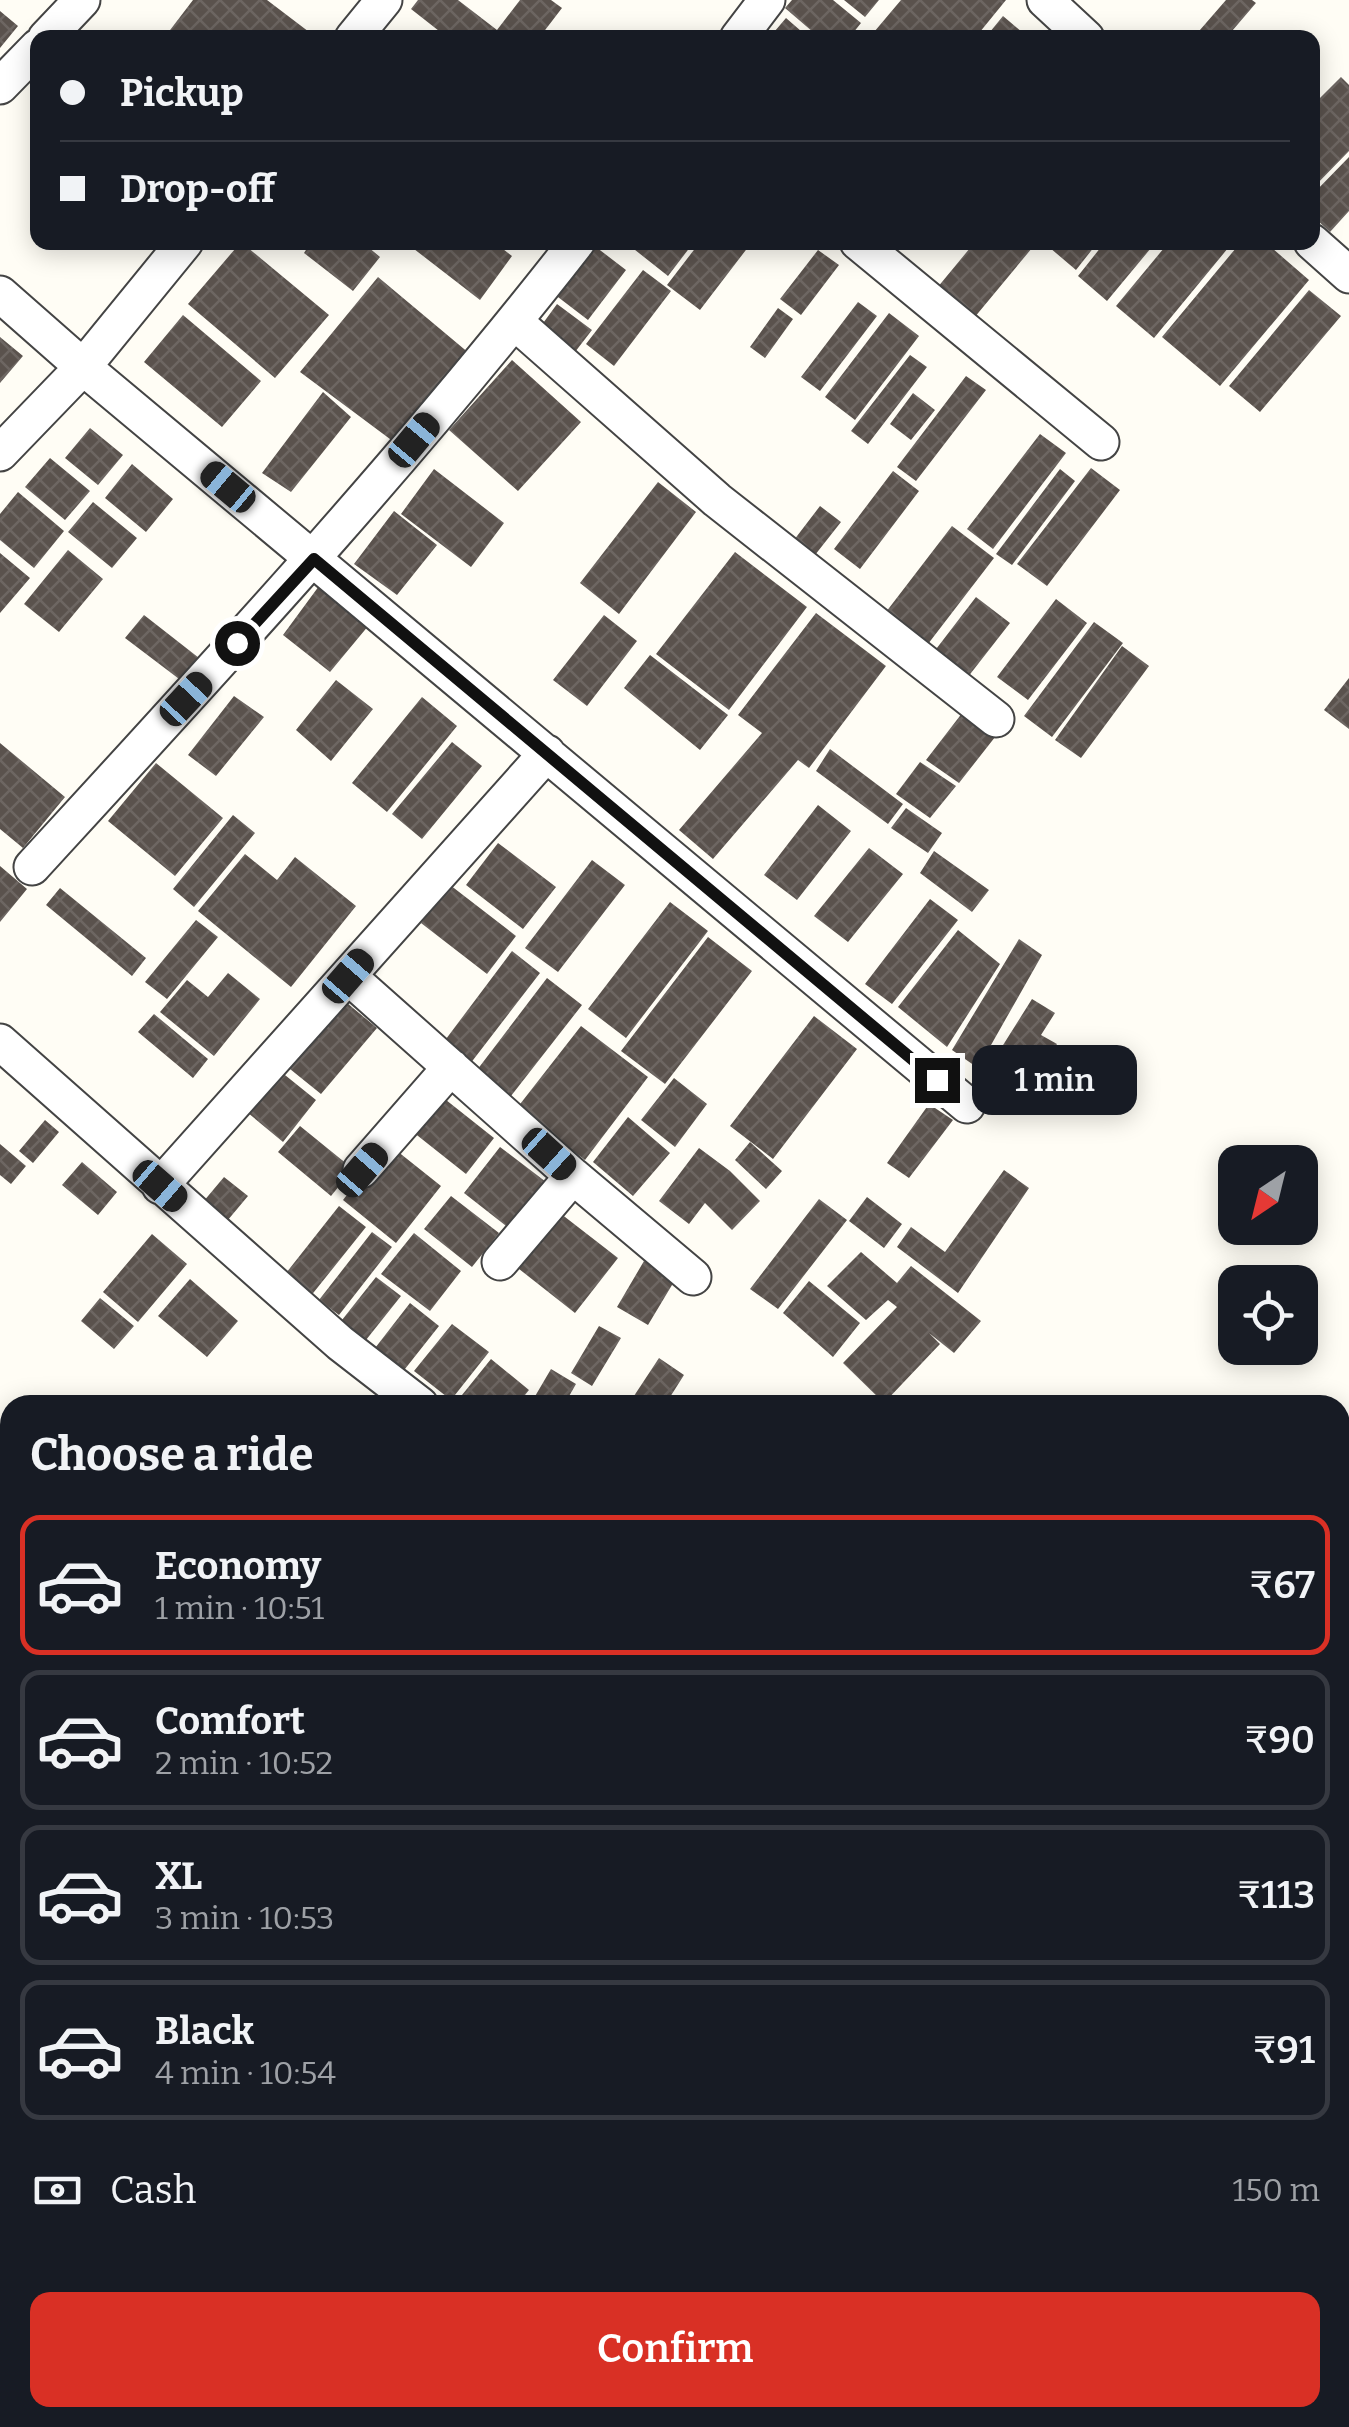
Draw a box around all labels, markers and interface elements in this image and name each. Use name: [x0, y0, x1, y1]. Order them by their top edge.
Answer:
text: Pickup: [120, 70, 244, 116]
text: Drop-off: [120, 166, 275, 212]
car: [383, 407, 445, 473]
car: [195, 456, 261, 518]
route start: [215, 621, 260, 666]
car: [155, 667, 217, 731]
car: [317, 944, 379, 1008]
callout: 1 min: [972, 1045, 1137, 1115]
route end: [915, 1058, 960, 1103]
text: 1 min: [1014, 1061, 1095, 1099]
car: [517, 1123, 581, 1185]
car: [331, 1138, 393, 1202]
north arrow: [1218, 1145, 1318, 1245]
map controls: [1218, 1145, 1318, 1365]
car: [128, 1155, 192, 1217]
button: locate: [1218, 1265, 1318, 1365]
text: Choose a ride: [30, 1428, 313, 1482]
icon: car: [35, 1540, 125, 1630]
text: Economy: [155, 1543, 321, 1589]
text: ₹67: [1249, 1562, 1315, 1608]
text: 1 min · 10:51: [155, 1589, 324, 1627]
icon: car: [35, 1695, 125, 1785]
text: Comfort: [155, 1698, 305, 1744]
text: ₹90: [1244, 1717, 1315, 1763]
text: 2 min · 10:52: [155, 1744, 333, 1782]
icon: car: [35, 1850, 125, 1940]
text: XL: [155, 1853, 202, 1899]
text: ₹113: [1237, 1872, 1315, 1918]
text: 3 min · 10:53: [155, 1899, 334, 1937]
icon: car: [35, 2005, 125, 2095]
text: Black: [155, 2008, 254, 2054]
text: ₹91: [1252, 2027, 1315, 2073]
text: 4 min · 10:54: [155, 2054, 336, 2092]
icon: cash: [30, 2163, 85, 2218]
text: Cash: [110, 2167, 196, 2213]
text: 150 m: [1232, 2171, 1320, 2209]
button: Confirm: [30, 2292, 1320, 2407]

